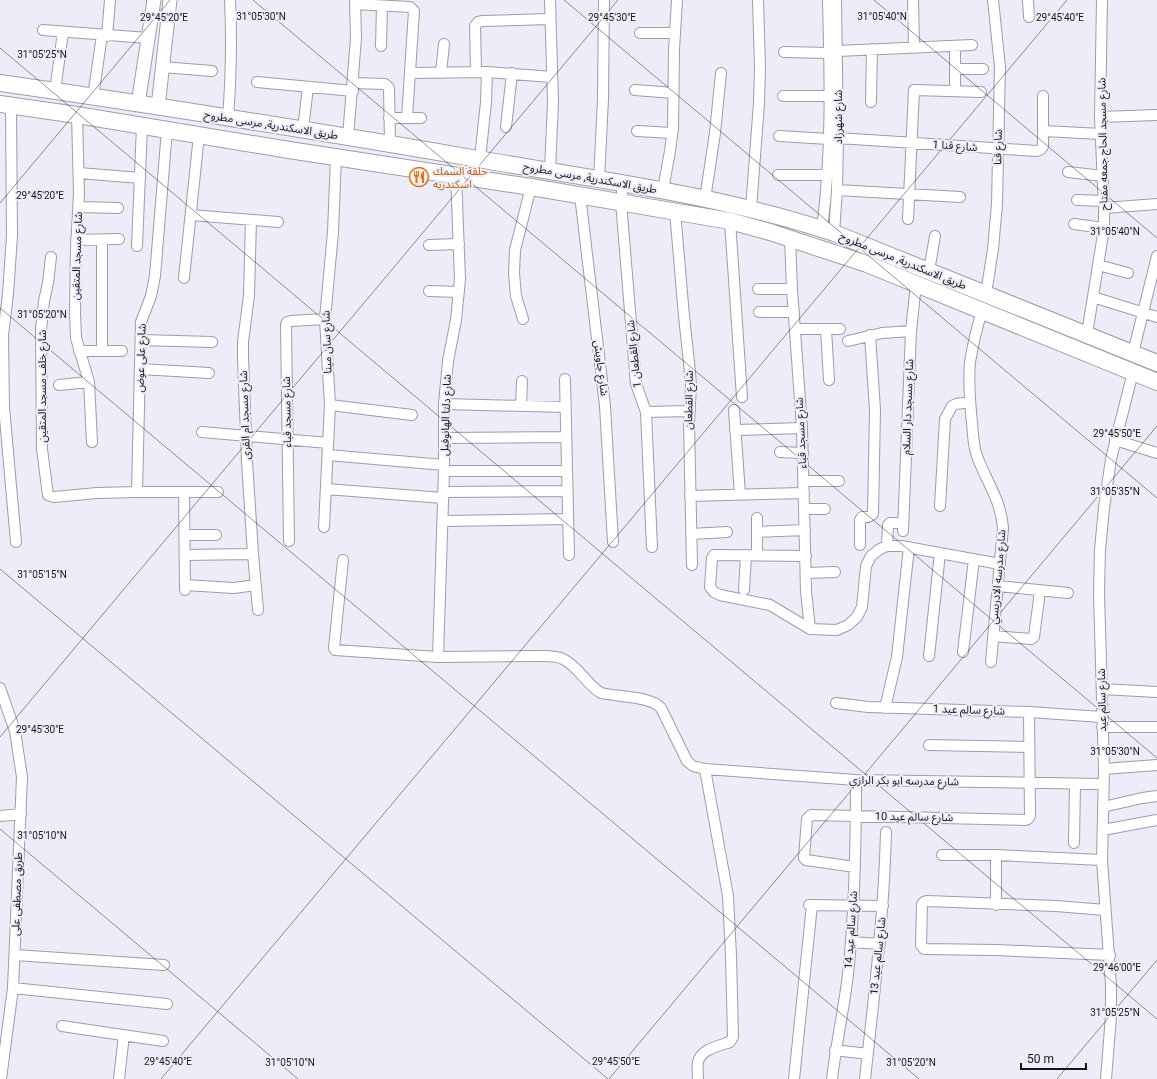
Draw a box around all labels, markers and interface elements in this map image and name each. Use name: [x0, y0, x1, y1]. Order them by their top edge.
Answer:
text: 31°05'30"N: [236, 11, 286, 22]
text: 31°05'40"N: [857, 11, 907, 22]
text: 29°45'20"E: [140, 12, 188, 23]
text: 29°45'30"E: [588, 12, 636, 23]
text: 29°45'40"E: [1036, 12, 1084, 23]
text: 31°05'25"N: [17, 49, 67, 60]
street label: شارع مسجد الحاج جمعه مفتاح: [1095, 77, 1112, 210]
street label: شارع شهرزاد: [832, 89, 846, 144]
street label: طريق الاسكندرية, مرسى مطروح: [203, 108, 339, 143]
street label: شارع قنا: [991, 128, 1006, 165]
street label: شارع قنا 1: [932, 138, 978, 155]
street label: طريق الاسكندرية, مرسى مطروح: [522, 160, 658, 197]
place label: حلقة السمك اسكندريه: [433, 165, 488, 191]
restaurant icon: حلقة السمك اسكندريه: [408, 166, 430, 188]
text: 29°45'20"E: [16, 190, 64, 201]
street label: شارع مسجد المتقين: [69, 211, 86, 300]
text: 31°05'40"N: [1090, 226, 1140, 237]
street label: طريق الاسكندرية, مرسى مطروح: [837, 230, 968, 293]
text: 31°05'20"N: [17, 309, 67, 320]
street label: شارع سان مينا: [319, 310, 336, 374]
street label: شارع القطعان 1: [624, 319, 645, 389]
street label: شارع على عوض: [133, 323, 150, 393]
street label: شارع خلف مسجد المتقين: [36, 329, 50, 442]
street label: شارع جاويش: [590, 339, 611, 397]
street label: شارع مسجد دار السلام: [900, 358, 917, 455]
street label: شارع مسجد ام القرى: [237, 370, 254, 460]
street label: شارع القطعان: [682, 370, 697, 430]
street label: شارع دلتا الهانوفيل: [438, 374, 455, 456]
street label: شارع مسجد قباء: [280, 376, 295, 448]
street label: شارع مسجد قباء: [793, 397, 810, 469]
text: 29°45'50"E: [1093, 428, 1141, 439]
text: 31°05'35"N: [1090, 486, 1140, 497]
street label: شارع مدرسه الادريسي: [987, 529, 1011, 625]
text: 31°05'15"N: [17, 569, 67, 580]
street label: شارع سالم عيد: [1095, 668, 1111, 732]
street label: شارع سالم عيد 1: [933, 702, 1006, 720]
text: 29°45'30"E: [16, 724, 64, 735]
text: 31°05'30"N: [1090, 746, 1140, 757]
street label: شارع مدرسه ابو بكر الرازي: [849, 774, 959, 791]
street label: شارع سالم عيد 10: [875, 810, 954, 826]
text: 31°05'10"N: [17, 830, 67, 841]
street label: طريق مصطفى على: [9, 852, 25, 936]
street label: شارع سالم عيد 14: [842, 890, 862, 970]
street label: شارع سالم عيد 13: [867, 916, 891, 996]
text: 29°46'00"E: [1093, 962, 1141, 973]
text: 31°05'25"N: [1090, 1007, 1140, 1018]
scale bar: [1021, 1045, 1086, 1071]
text: 50 m: [1027, 1052, 1054, 1066]
text: 29°45'40"E: [144, 1056, 192, 1067]
text: 29°45'50"E: [592, 1056, 640, 1067]
text: 31°05'10"N: [265, 1057, 315, 1068]
text: 31°05'20"N: [886, 1057, 936, 1068]

